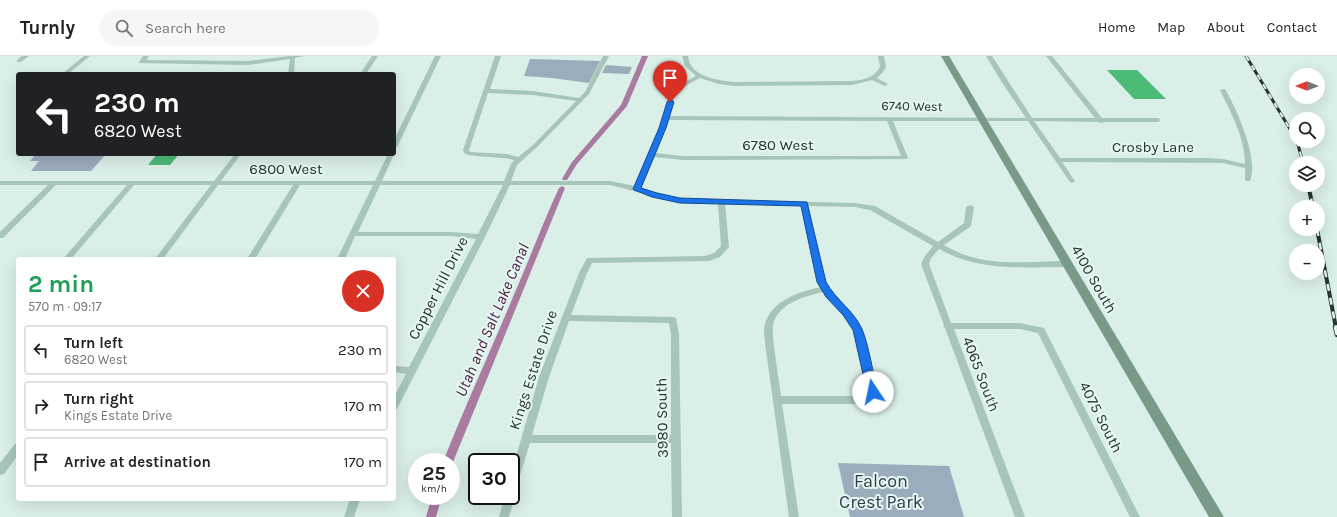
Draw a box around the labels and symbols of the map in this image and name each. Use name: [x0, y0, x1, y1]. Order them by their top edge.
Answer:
pin: [653, 61, 687, 102]
north arrow: [1289, 68, 1325, 104]
street label: 6740 West: [881, 98, 943, 114]
street label: 6780 West: [742, 136, 814, 154]
street label: Crosby Lane: [1112, 138, 1194, 156]
street label: 6800 West: [249, 160, 323, 178]
street label: Copper Hill Drive: [404, 234, 472, 342]
water label: Utah and Salt Lake Canal: [451, 240, 533, 400]
street label: 4100 South: [1067, 242, 1121, 316]
street label: Kings Estate Drive: [505, 308, 561, 432]
street label: 4065 South: [958, 334, 1004, 414]
position arrow: [852, 371, 894, 413]
street label: 3980 South: [652, 378, 672, 458]
street label: 4075 South: [1075, 378, 1127, 456]
speed limit sign: 30: [468, 453, 520, 505]
park label: Falcon Crest Park: [839, 470, 923, 513]

